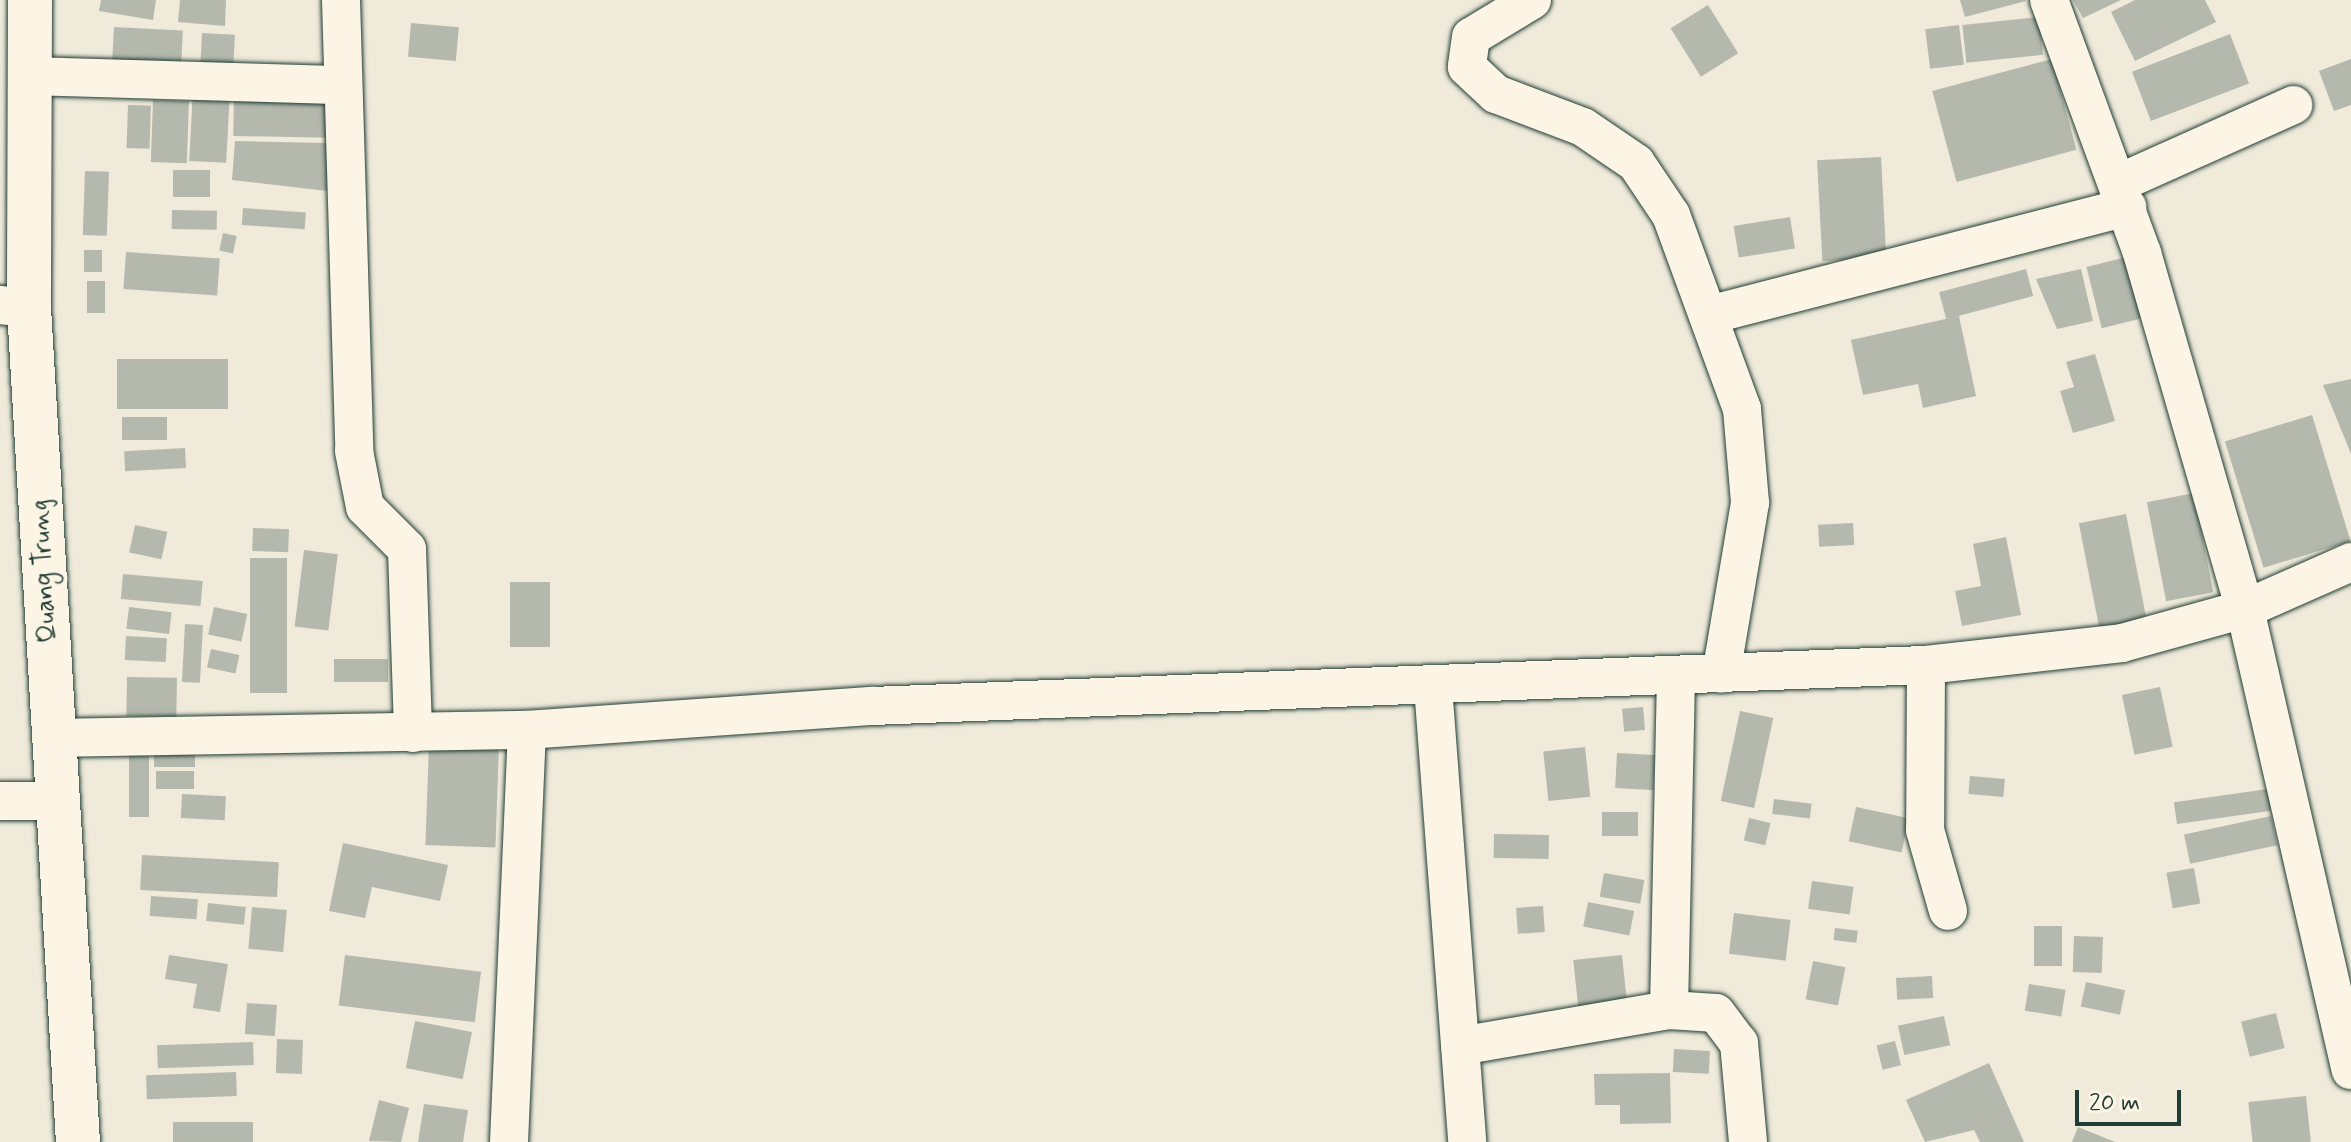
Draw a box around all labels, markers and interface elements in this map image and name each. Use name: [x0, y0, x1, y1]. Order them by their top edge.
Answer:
street label: Quang Trung: [26, 498, 64, 644]
scale bar: [2079, 1074, 2185, 1124]
text: 20 m: [2089, 1088, 2140, 1119]

